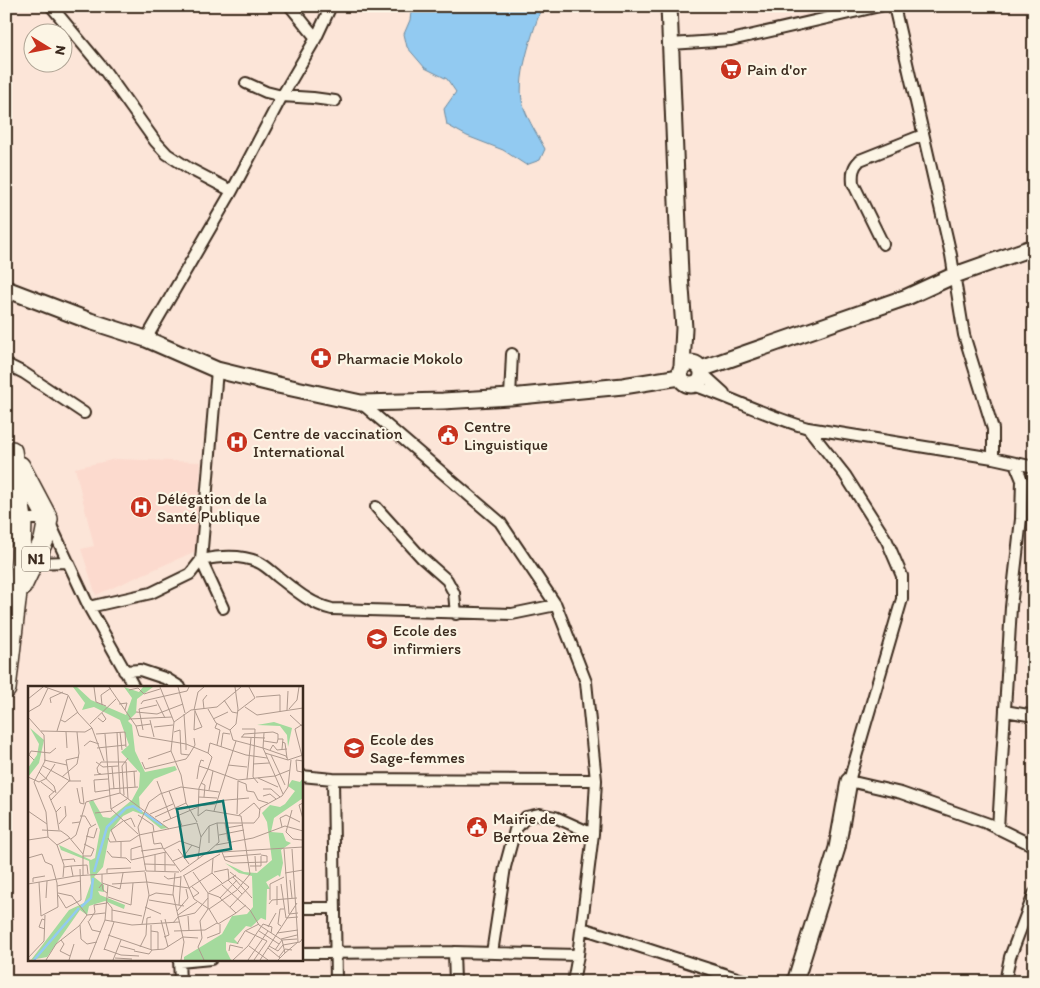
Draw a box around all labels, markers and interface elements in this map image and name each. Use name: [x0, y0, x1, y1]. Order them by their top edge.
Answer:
north arrow: [22, 22, 72, 72]
text: N: [51, 44, 70, 56]
supermarket icon: Pain d'or: [719, 57, 743, 81]
place label: Pain d'or: [747, 60, 807, 79]
pharmacy icon: Pharmacie Mokolo: [309, 346, 333, 370]
place label: Pharmacie Mokolo: [337, 349, 463, 368]
place label: Centre Linguistique: [464, 417, 548, 454]
public building icon: Centre Linguistique: [436, 423, 460, 447]
place label: Centre de vaccination International: [253, 424, 403, 461]
hospital icon: Centre de vaccination International: [225, 430, 249, 454]
place label: Délégation de la Santé Publique: [157, 489, 267, 526]
hospital icon: Délégation de la Santé Publique: [129, 495, 153, 519]
road number: N1: [22, 546, 50, 572]
place label: Ecole des infirmiers: [393, 621, 461, 658]
school or university icon: Ecole des infirmiers: [365, 627, 389, 651]
inset map: [28, 686, 302, 960]
place label: Ecole des Sage-femmes: [370, 730, 465, 767]
school or university icon: Ecole des Sage-femmes: [342, 736, 366, 760]
place label: Mairie de Bertoua 2ème: [493, 809, 589, 846]
public building icon: Mairie de Bertoua 2ème: [465, 815, 489, 839]

